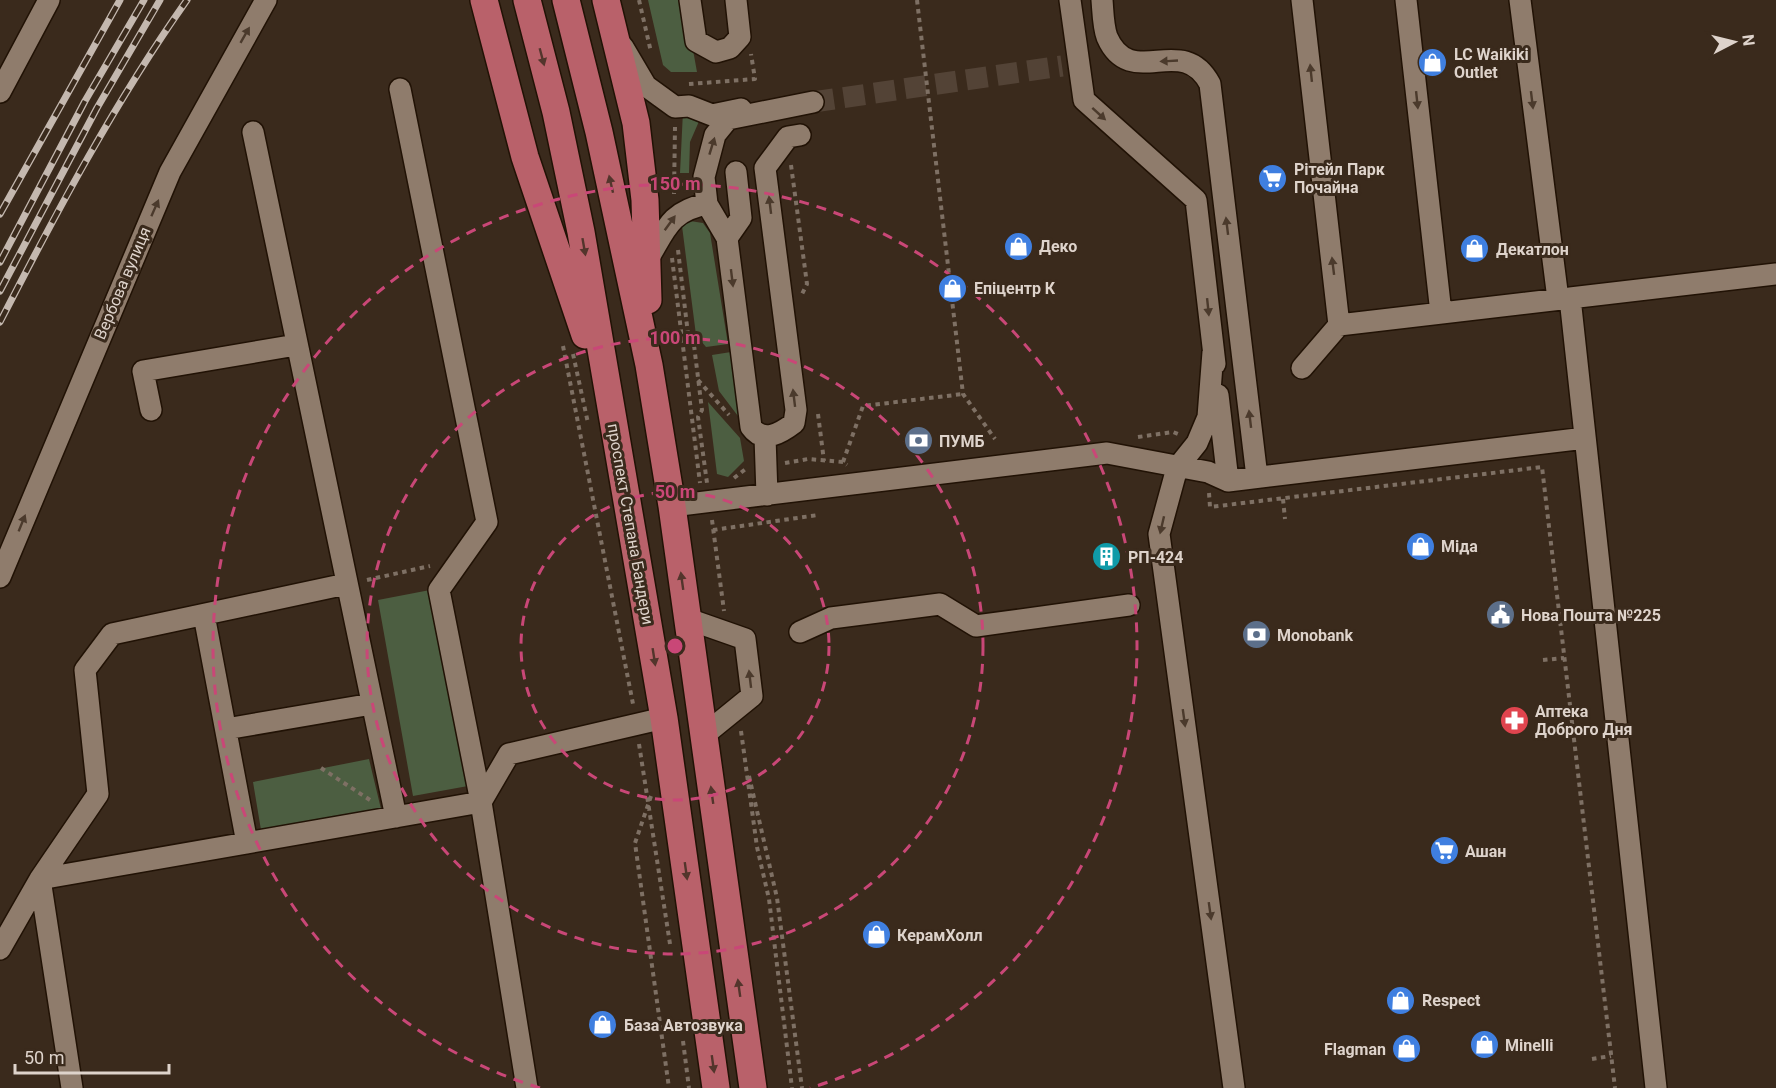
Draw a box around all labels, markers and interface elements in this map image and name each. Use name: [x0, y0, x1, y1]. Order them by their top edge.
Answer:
north arrow: [1704, 12, 1764, 72]
one-way arrow: [240, 27, 251, 43]
text: N: [1738, 33, 1759, 47]
place label: LC Waikiki Outlet: [1454, 45, 1529, 82]
one-way arrow: [537, 47, 547, 66]
shop icon: LC Waikiki Outlet: [1417, 47, 1449, 79]
one-way arrow: [1159, 56, 1178, 65]
one-way arrow: [1306, 63, 1315, 82]
one-way arrow: [1412, 90, 1422, 109]
one-way arrow: [1528, 90, 1537, 109]
one-way arrow: [1092, 107, 1107, 121]
one-way arrow: [708, 137, 717, 155]
place label: Рітейл Парк Почайна: [1294, 160, 1386, 197]
supermarket icon: Рітейл Парк Почайна: [1257, 162, 1289, 194]
text: 150 m: [649, 173, 701, 194]
one-way arrow: [605, 175, 615, 193]
one-way arrow: [765, 195, 775, 214]
one-way arrow: [150, 199, 159, 216]
one-way arrow: [664, 215, 676, 231]
one-way arrow: [1222, 216, 1231, 235]
street label: Вербова вулиця: [90, 224, 155, 342]
shop icon: Деко: [1002, 230, 1034, 262]
shop icon: Декатлон: [1459, 233, 1491, 265]
place label: Деко: [1039, 237, 1077, 256]
one-way arrow: [579, 238, 588, 257]
place label: Декатлон: [1496, 240, 1569, 259]
one-way arrow: [1328, 257, 1338, 276]
one-way arrow: [727, 269, 737, 288]
shop icon: Епіцентр К: [937, 272, 969, 304]
place label: Епіцентр К: [974, 279, 1056, 298]
one-way arrow: [1203, 298, 1213, 317]
text: 100 m: [649, 327, 701, 348]
one-way arrow: [790, 388, 799, 407]
one-way arrow: [1245, 410, 1254, 429]
street label: проспект Степана Бандери: [603, 422, 658, 626]
bank icon: ПУМБ: [902, 425, 934, 457]
place label: ПУМБ: [939, 432, 984, 451]
text: 50 m: [655, 481, 695, 502]
one-way arrow: [18, 514, 27, 532]
one-way arrow: [1157, 516, 1166, 535]
shop icon: Міда: [1404, 530, 1436, 562]
place label: Міда: [1441, 537, 1478, 556]
building icon: РП-424: [1091, 541, 1123, 573]
place label: РП-424: [1128, 548, 1183, 567]
one-way arrow: [678, 572, 687, 591]
public building icon: Нова Пошта №225: [1484, 599, 1516, 631]
place label: Нова Пошта №225: [1521, 606, 1661, 625]
bank icon: Monobank: [1240, 619, 1272, 651]
place label: Monobank: [1277, 626, 1354, 645]
centre of rings: [665, 636, 685, 656]
one-way arrow: [650, 648, 659, 667]
one-way arrow: [745, 669, 754, 688]
place label: Аптека Доброго Дня: [1535, 702, 1632, 739]
pharmacy icon: Аптека Доброго Дня: [1498, 704, 1530, 736]
one-way arrow: [1180, 709, 1189, 728]
one-way arrow: [707, 786, 717, 805]
supermarket icon: Ашан: [1428, 835, 1460, 867]
place label: Ашан: [1465, 842, 1506, 861]
one-way arrow: [681, 861, 690, 880]
one-way arrow: [1206, 902, 1215, 921]
shop icon: КерамХолл: [860, 919, 892, 951]
place label: КерамХолл: [897, 926, 983, 945]
one-way arrow: [734, 979, 743, 998]
shop icon: Respect: [1385, 984, 1417, 1016]
place label: Respect: [1422, 991, 1481, 1010]
shop icon: База Автозвука: [587, 1009, 619, 1041]
place label: База Автозвука: [624, 1016, 743, 1035]
shop icon: Minelli: [1468, 1029, 1500, 1061]
shop icon: Flagman: [1391, 1033, 1423, 1065]
place label: Minelli: [1505, 1036, 1554, 1055]
scale bar: [15, 1037, 170, 1075]
place label: Flagman: [1324, 1040, 1386, 1059]
text: 50 m: [24, 1047, 64, 1068]
one-way arrow: [708, 1054, 717, 1073]

